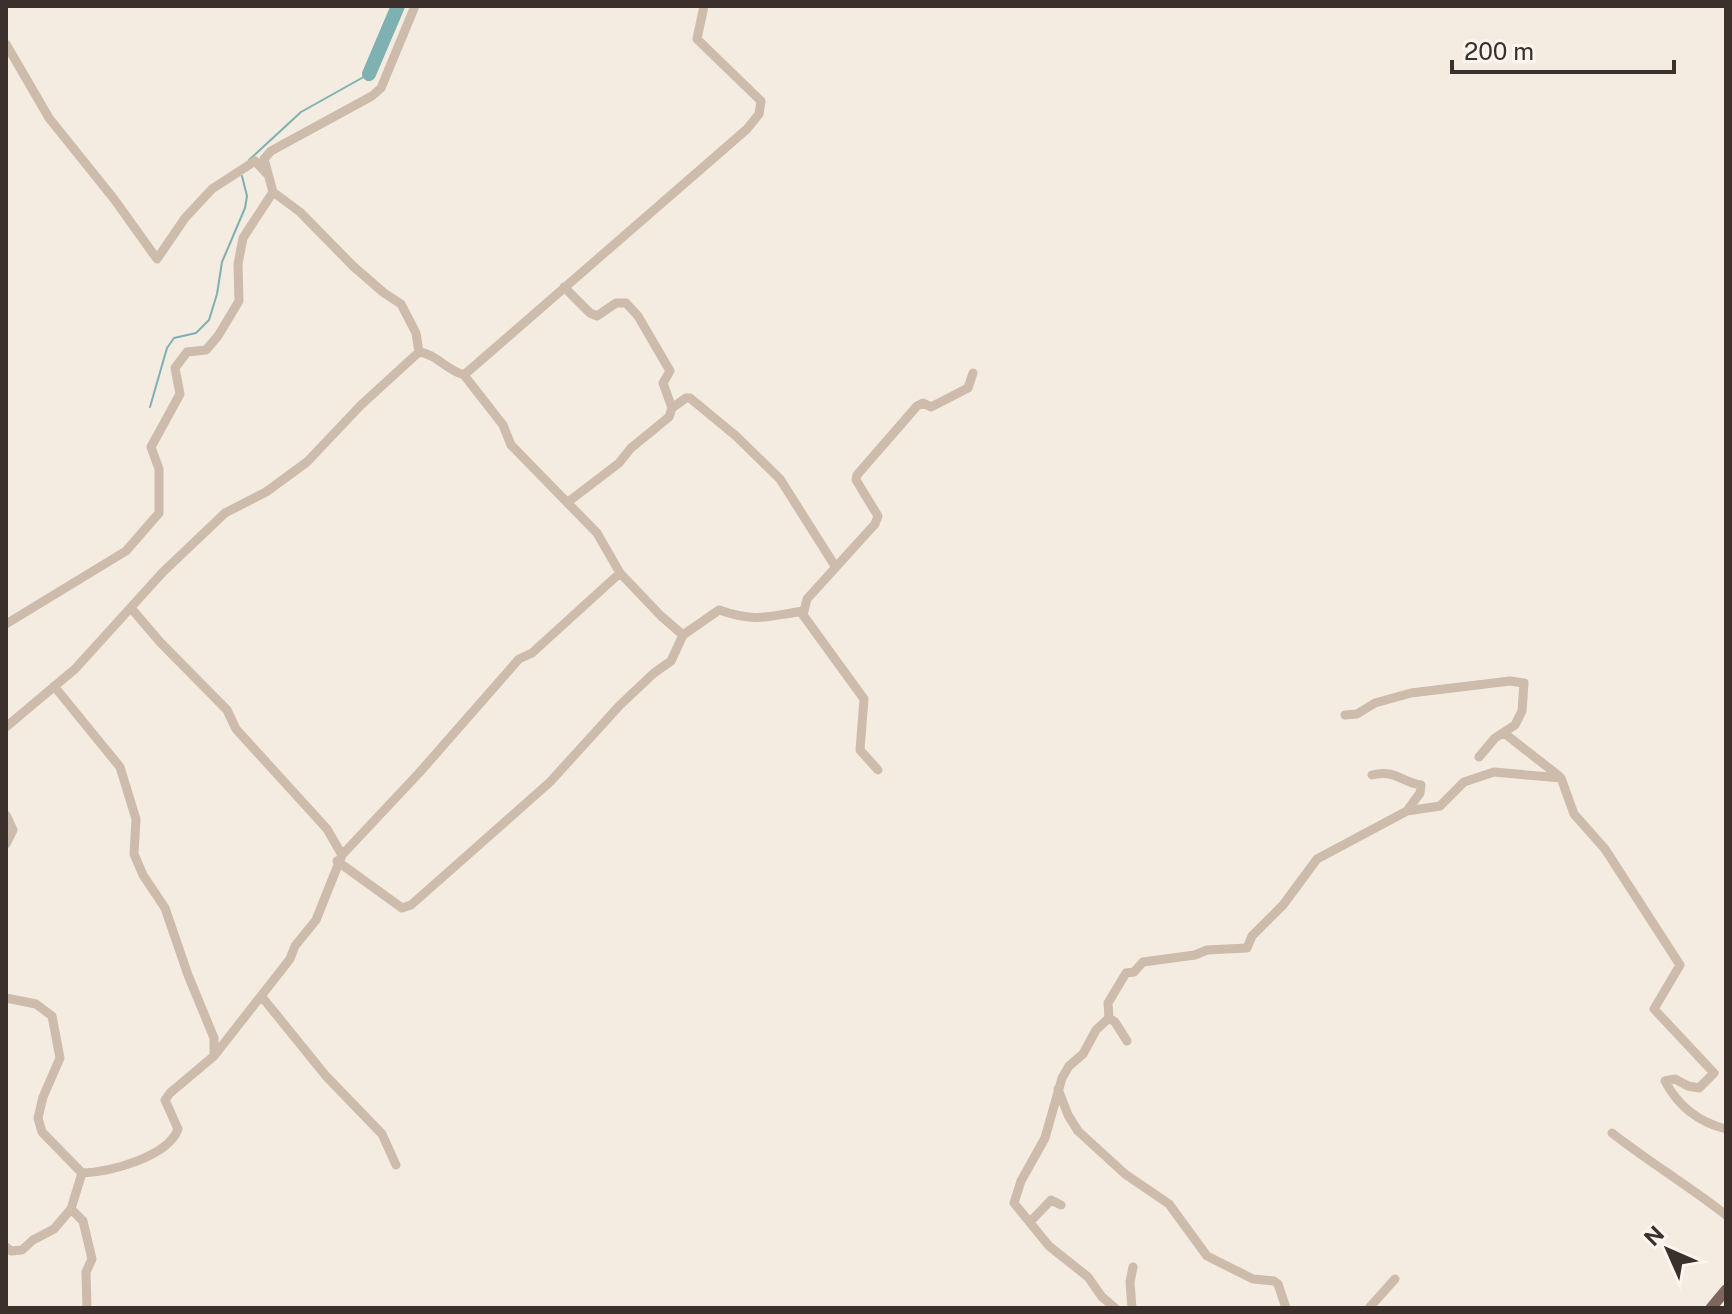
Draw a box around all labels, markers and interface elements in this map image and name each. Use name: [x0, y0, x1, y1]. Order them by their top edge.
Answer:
scale bar: [1452, 24, 1674, 74]
text: 200 m: [1464, 37, 1534, 65]
north arrow: [1628, 1210, 1708, 1290]
text: N: [1639, 1221, 1669, 1251]

